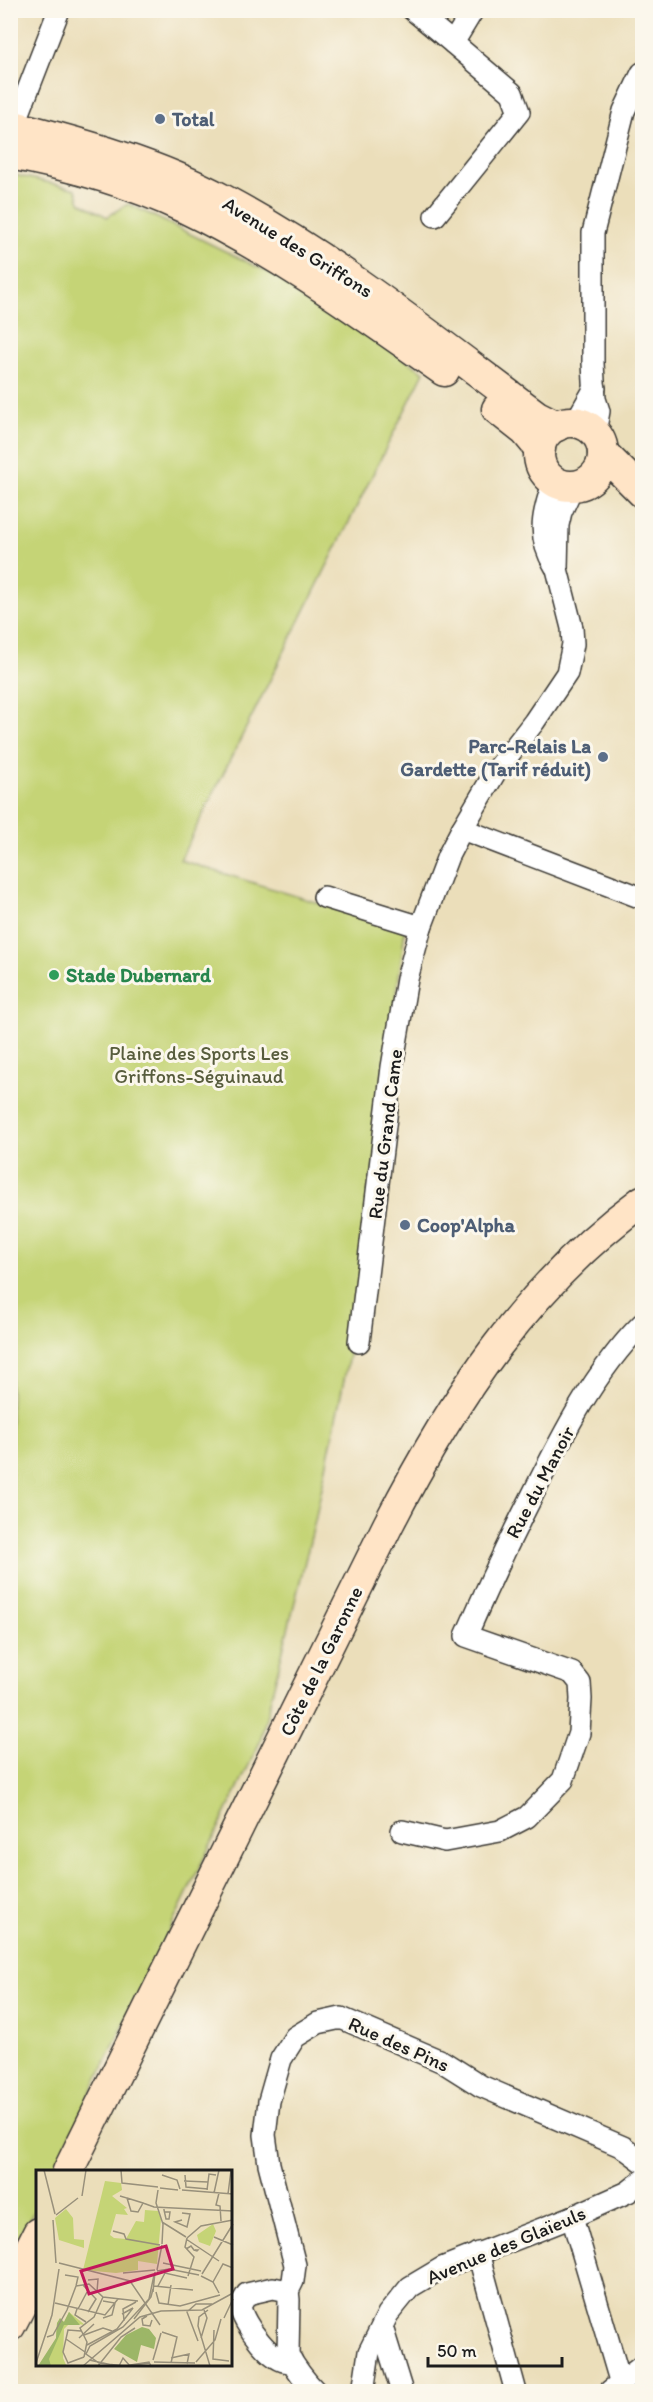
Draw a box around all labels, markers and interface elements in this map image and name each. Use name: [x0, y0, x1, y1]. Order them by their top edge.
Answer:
place label: Total: [171, 107, 215, 131]
marker: Total: [153, 112, 167, 126]
street label: Avenue des Griffons: [219, 191, 377, 303]
place label: Parc-Relais La Gardette (Tarif réduit): [400, 734, 591, 782]
marker: Parc-Relais La Gardette (Tarif réduit): [596, 750, 610, 764]
place label: Stade Dubernard: [66, 963, 212, 987]
marker: Stade Dubernard: [47, 968, 61, 982]
park label: Plaine des Sports Les Griffons-Séguinaud: [109, 1041, 289, 1088]
street label: Rue du Grand Came: [363, 1048, 407, 1220]
place label: Coop'Alpha: [417, 1213, 515, 1238]
marker: Coop'Alpha: [398, 1218, 412, 1232]
street label: Rue du Manoir: [500, 1422, 580, 1542]
street label: Côte de la Garonne: [274, 1582, 368, 1740]
street label: Rue des Pins: [345, 2011, 453, 2077]
inset map: [36, 2170, 232, 2366]
street label: Avenue des Glaïeuls: [423, 2201, 589, 2289]
scale bar: [428, 2330, 562, 2368]
text: 50 m: [437, 2340, 477, 2362]

